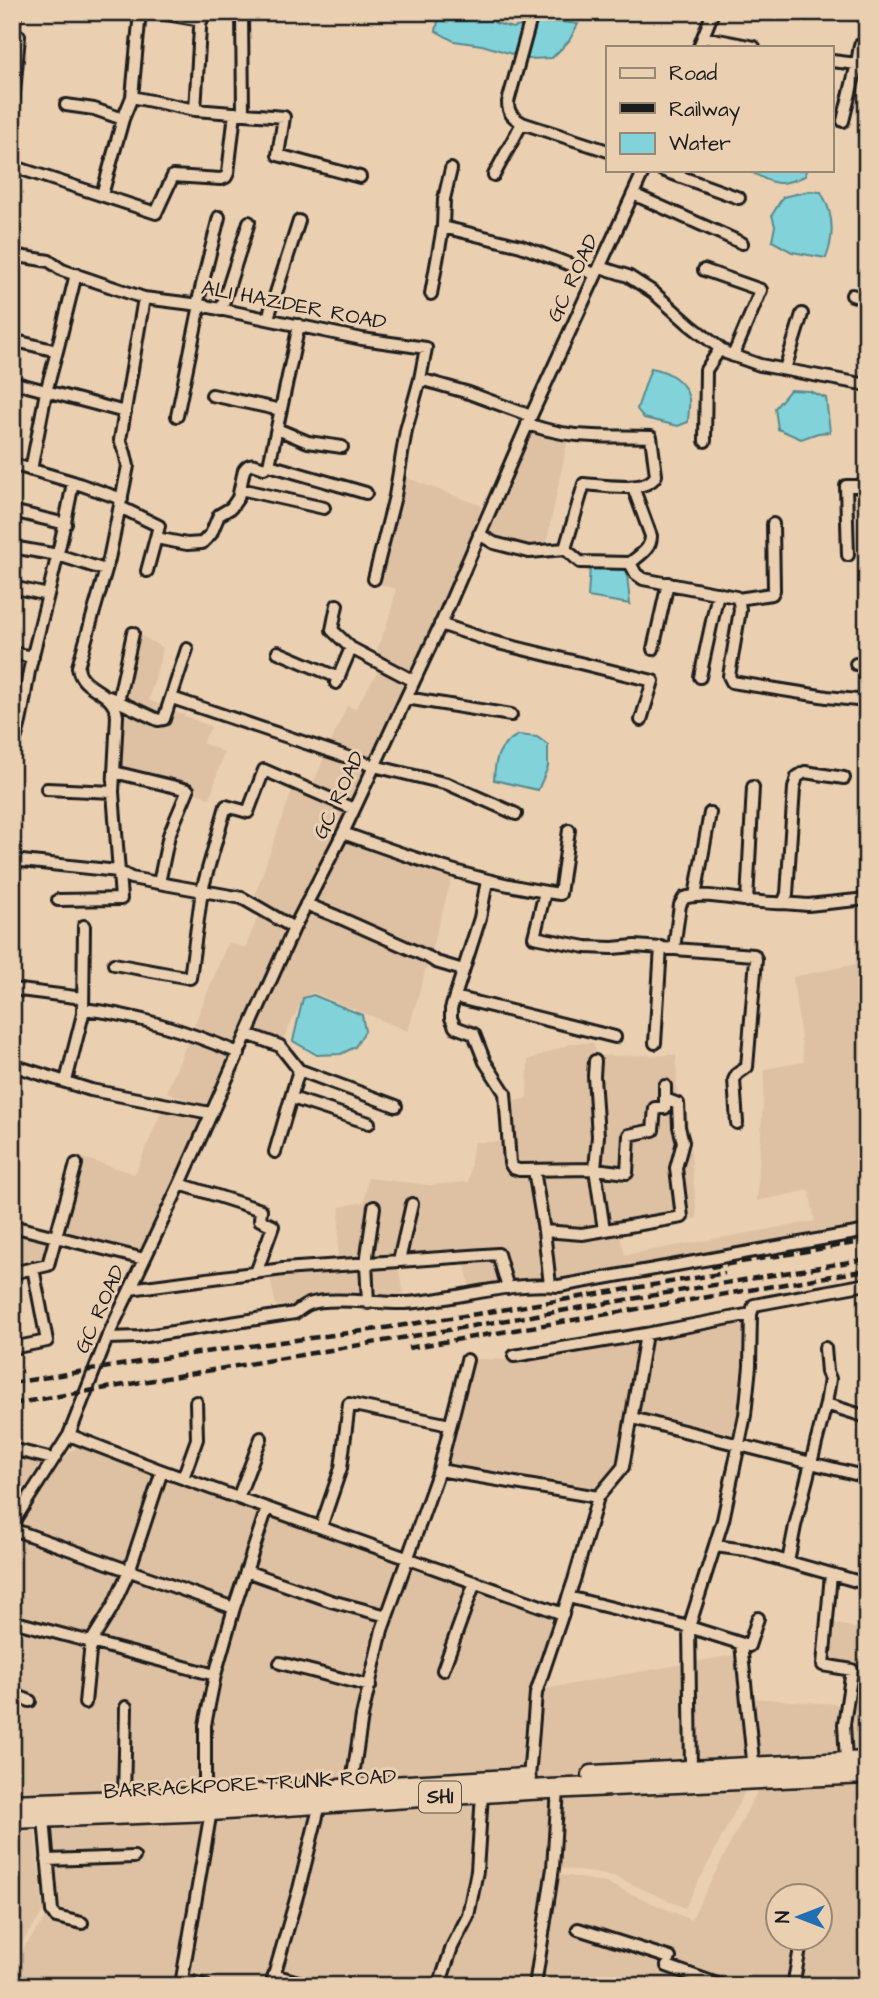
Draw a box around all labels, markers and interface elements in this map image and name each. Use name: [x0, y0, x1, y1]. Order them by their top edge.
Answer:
legend: [606, 46, 834, 172]
text: Road: [669, 59, 717, 88]
text: Railway: [669, 95, 741, 126]
text: Water: [669, 129, 731, 158]
street label: GC ROAD: [540, 229, 606, 327]
street label: ALI HAZDER ROAD: [199, 273, 389, 337]
street label: GC ROAD: [306, 746, 372, 844]
street label: GC ROAD: [68, 1260, 133, 1358]
street label: BARRACKPORE TRUNK ROAD: [103, 1762, 397, 1806]
road number: SH1: [419, 1782, 461, 1812]
north arrow: [764, 1882, 834, 1952]
text: N: [770, 1911, 797, 1923]

